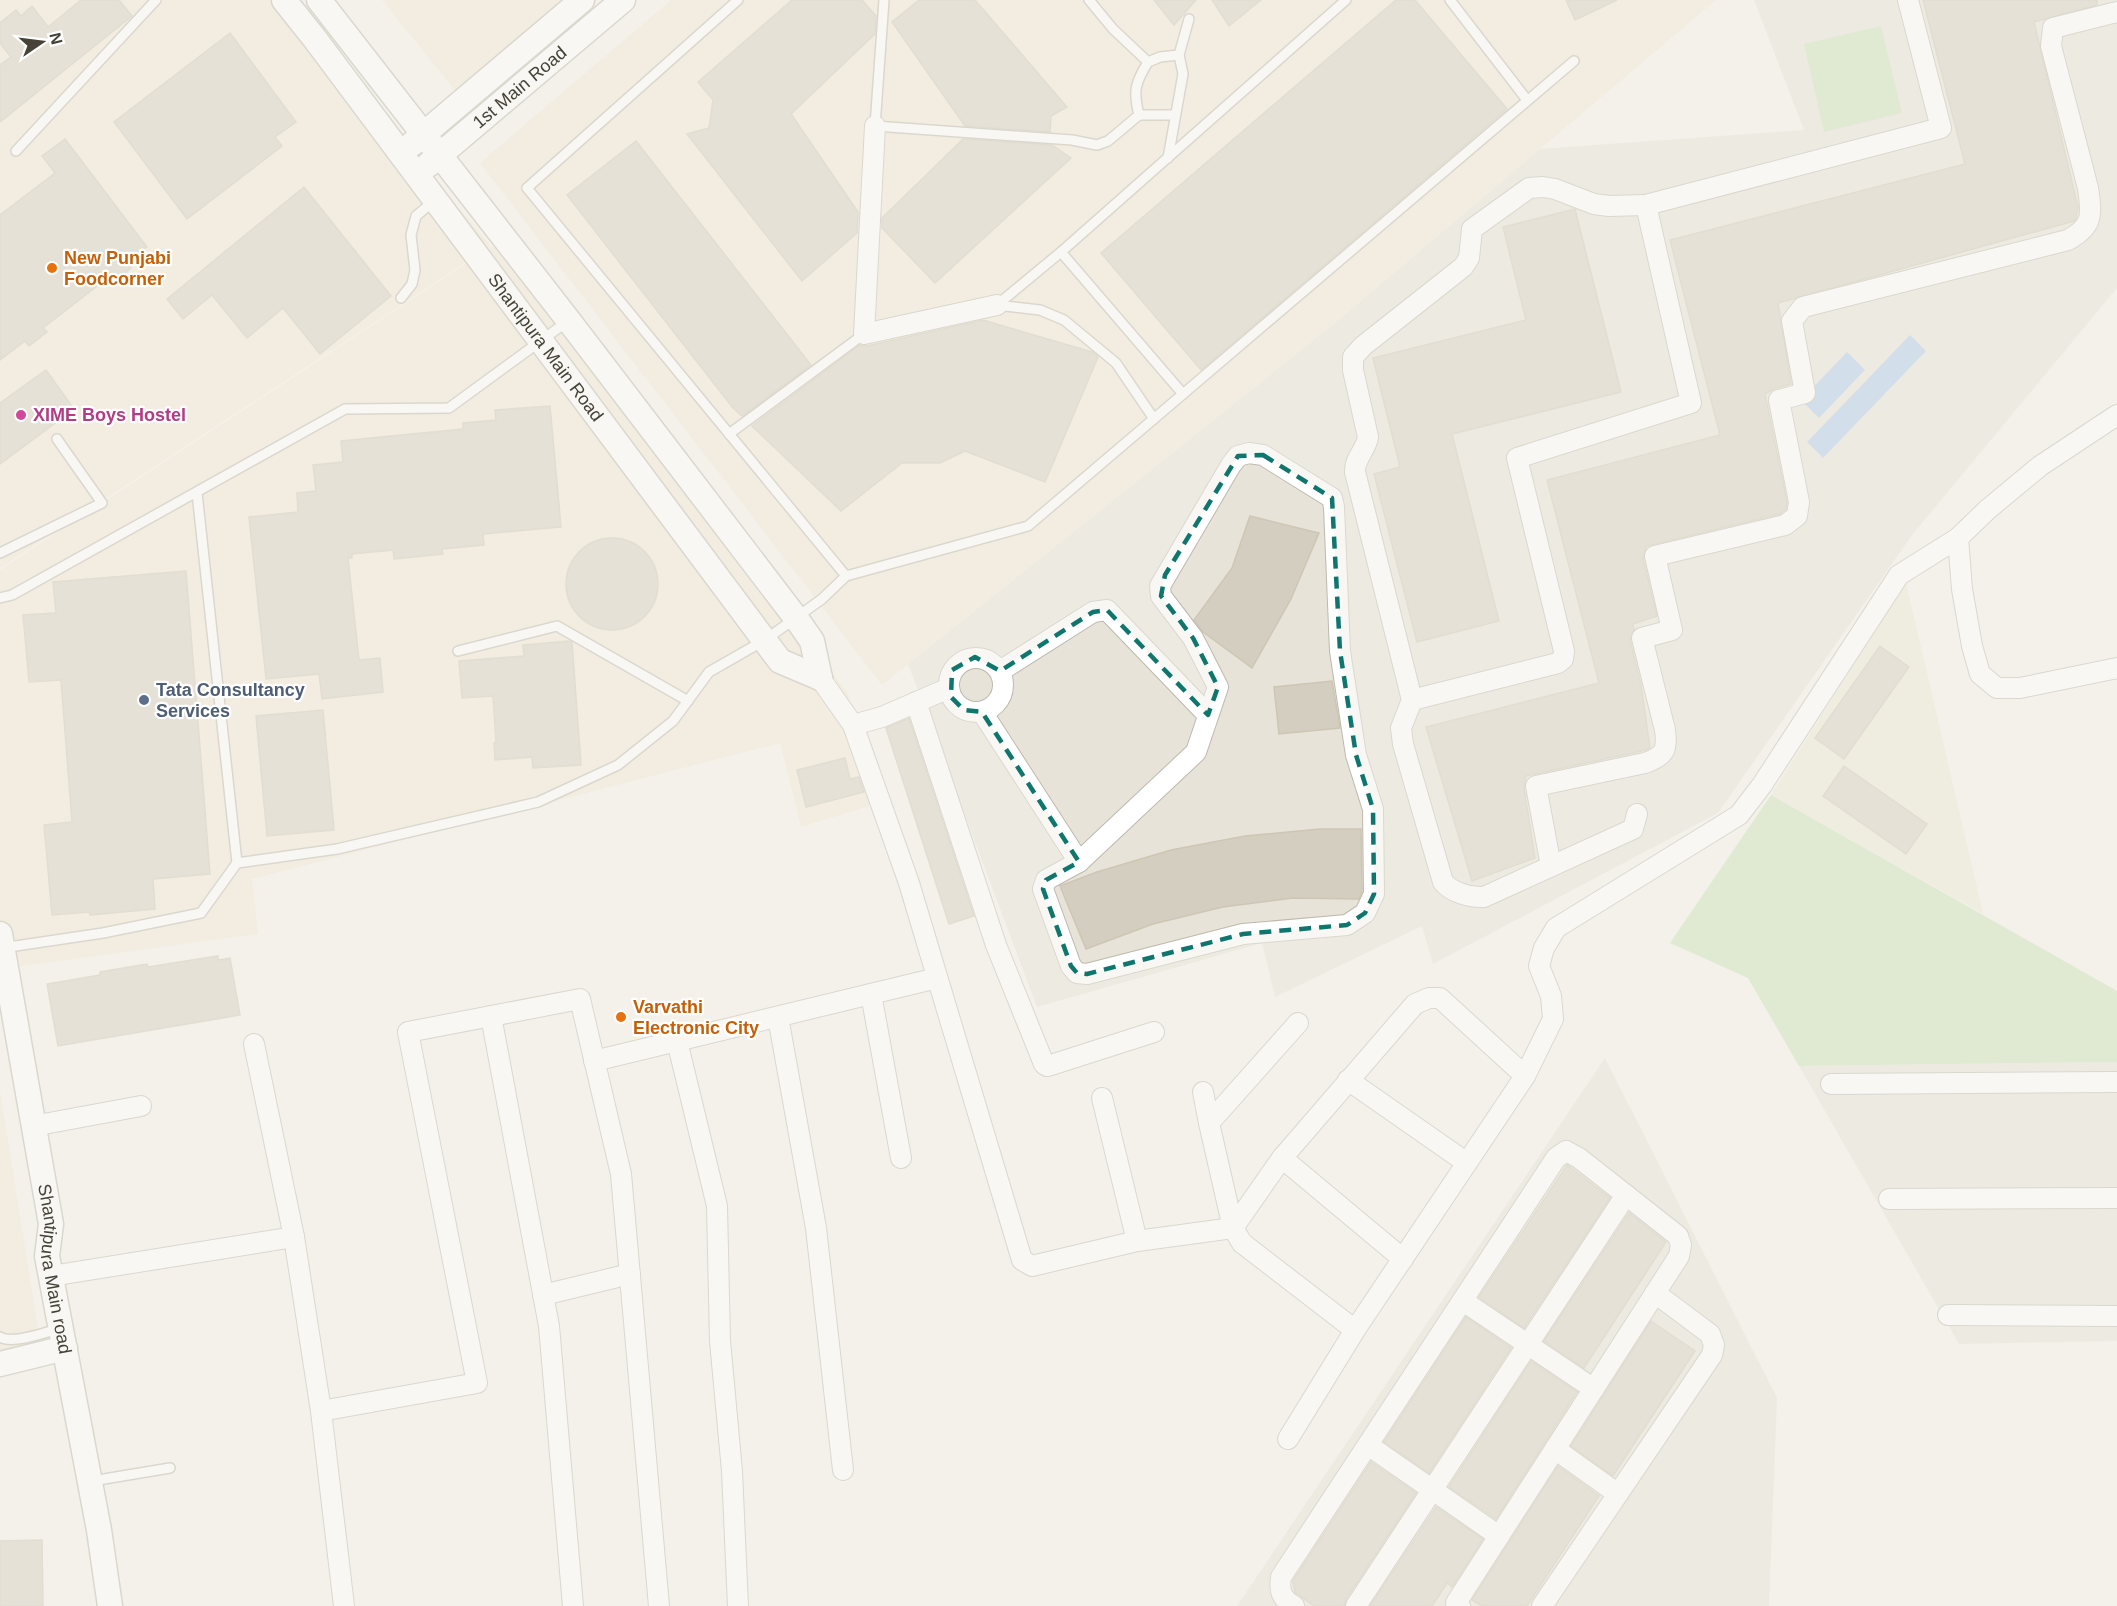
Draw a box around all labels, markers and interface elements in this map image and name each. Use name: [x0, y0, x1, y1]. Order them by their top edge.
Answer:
north arrow: [12, 12, 72, 72]
text: N: [46, 31, 66, 46]
street label: 1st Main Road: [469, 42, 570, 133]
place label: New Punjabi Foodcorner: [64, 248, 171, 289]
marker: New Punjabi Foodcorner: [45, 261, 59, 275]
street label: Shantipura Main Road: [484, 270, 607, 425]
place label: XIME Boys Hostel: [33, 405, 186, 425]
marker: XIME Boys Hostel: [14, 408, 28, 422]
place label: Tata Consultancy Services: [156, 680, 305, 721]
marker: Tata Consultancy Services: [137, 693, 151, 707]
place label: Varvathi Electronic City: [633, 997, 759, 1038]
marker: Varvathi Electronic City: [614, 1010, 628, 1024]
street label: Shantipura Main road: [34, 1182, 75, 1356]

